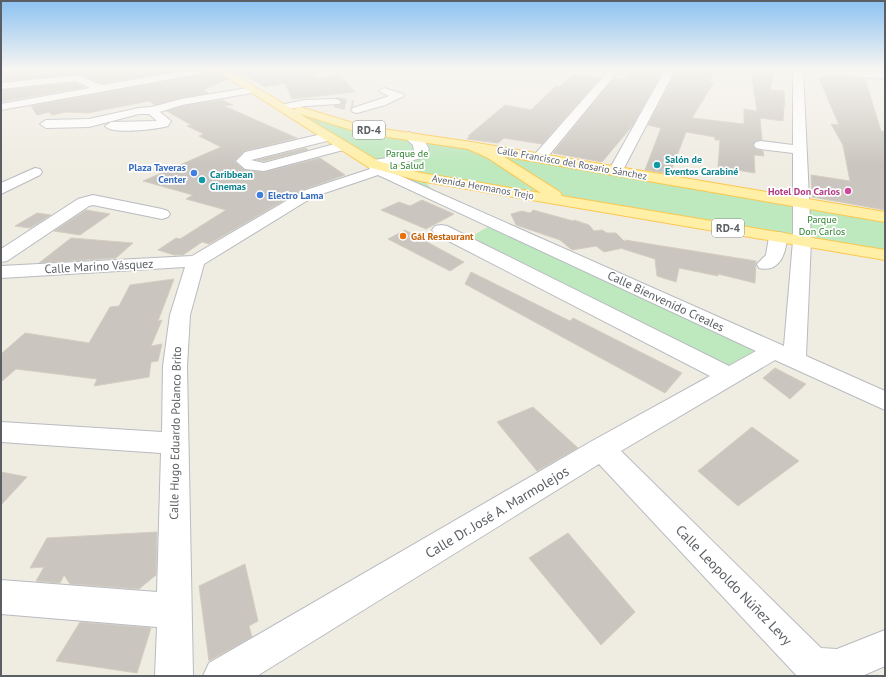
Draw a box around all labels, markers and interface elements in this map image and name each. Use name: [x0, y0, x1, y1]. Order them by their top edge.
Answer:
road number: RD-4: [353, 121, 385, 139]
street label: Calle Francisco del Rosario Sánchez: [496, 143, 648, 183]
park label: Parque de la Salud: [386, 147, 428, 172]
place label: Salón de Eventos Carabiné: [665, 153, 738, 178]
marker: Salón de Eventos Carabiné: [652, 160, 662, 170]
place label: Plaza Taveras Center: [129, 161, 186, 186]
marker: Plaza Taveras Center: [189, 168, 199, 178]
place label: Caribbean Cinemas: [210, 168, 253, 193]
street label: Avenida Hermanos Trejo: [431, 172, 535, 202]
marker: Caribbean Cinemas: [197, 175, 207, 185]
place label: Hotel Don Carlos: [768, 185, 840, 198]
marker: Hotel Don Carlos: [843, 186, 853, 196]
place label: Electro Lama: [268, 189, 324, 202]
marker: Electro Lama: [255, 190, 265, 200]
park label: Parque Don Carlos: [799, 213, 845, 238]
road number: RD-4: [712, 219, 744, 237]
place label: Gål Restaurant: [411, 230, 474, 243]
marker: Gål Restaurant: [398, 231, 408, 241]
street label: Calle Marino Vásquez: [44, 256, 154, 276]
street label: Calle Bienvenido Creales: [605, 267, 727, 335]
street label: Calle Hugo Eduardo Polanco Brito: [166, 346, 184, 520]
street label: Calle Dr. José A. Marmolejos: [422, 462, 572, 562]
street label: Calle Leopoldo Núñez Levy: [672, 521, 796, 649]

